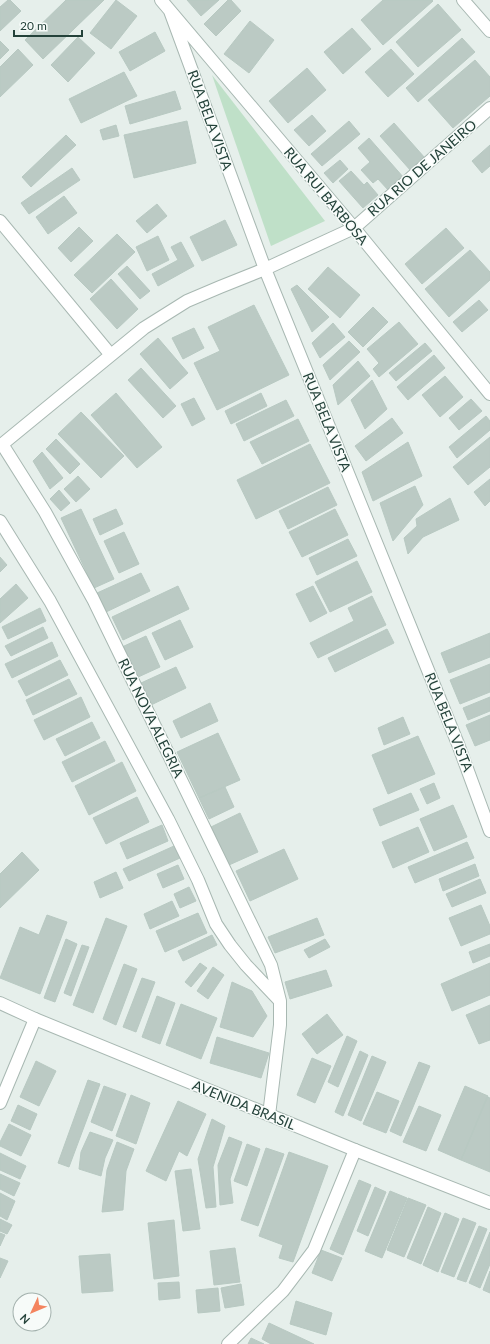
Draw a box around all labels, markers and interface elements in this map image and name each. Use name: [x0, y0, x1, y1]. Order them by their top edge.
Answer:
scale bar: [14, 12, 82, 38]
text: 20 m: [20, 18, 47, 33]
street label: RUA BELA VISTA: [184, 67, 237, 173]
street label: RUA RIO DE JANEIRO: [364, 116, 480, 220]
street label: RUA RUI BARBOSA: [281, 143, 373, 248]
street label: RUA BELA VISTA: [300, 370, 355, 474]
street label: RUA NOVA ALEGRIA: [115, 655, 188, 781]
street label: RUA BELA VISTA: [422, 670, 477, 774]
street label: AVENIDA BRASIL: [190, 1076, 298, 1133]
north arrow: [12, 1292, 52, 1332]
text: N: [17, 1312, 32, 1327]

